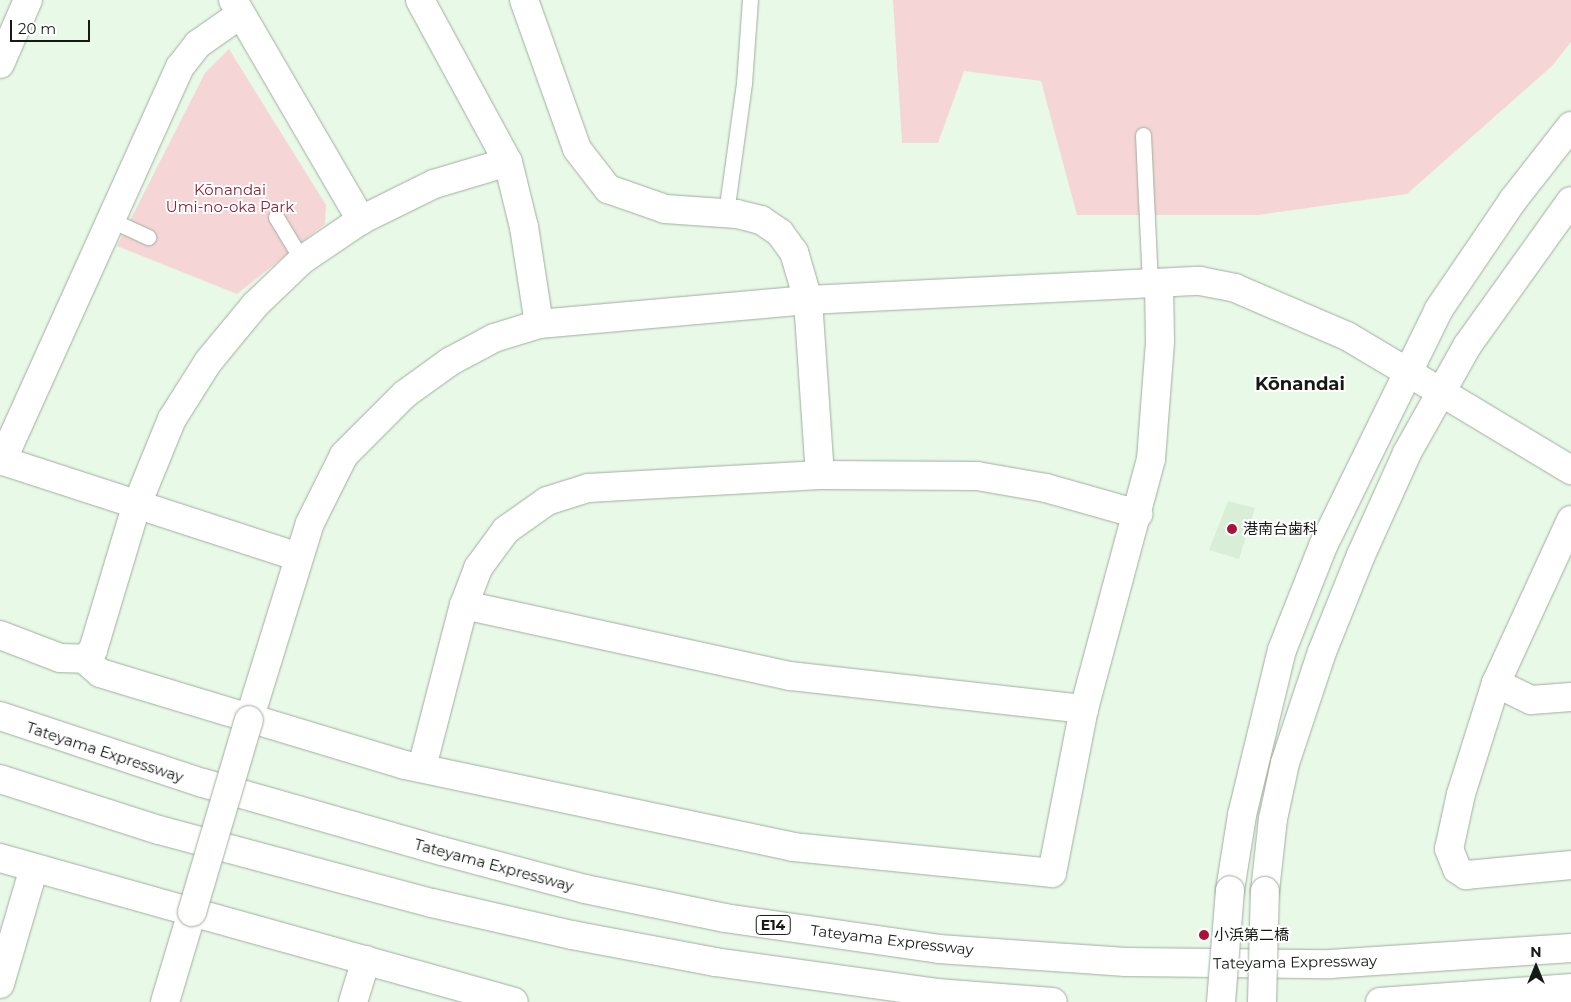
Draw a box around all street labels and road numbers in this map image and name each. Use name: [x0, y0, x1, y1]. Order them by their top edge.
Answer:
street label: Tateyama Expressway: [24, 718, 186, 786]
street label: Tateyama Expressway: [412, 835, 576, 895]
road number: E14: [756, 914, 790, 936]
street label: Tateyama Expressway: [809, 921, 975, 959]
street label: Tateyama Expressway: [1213, 952, 1377, 972]

